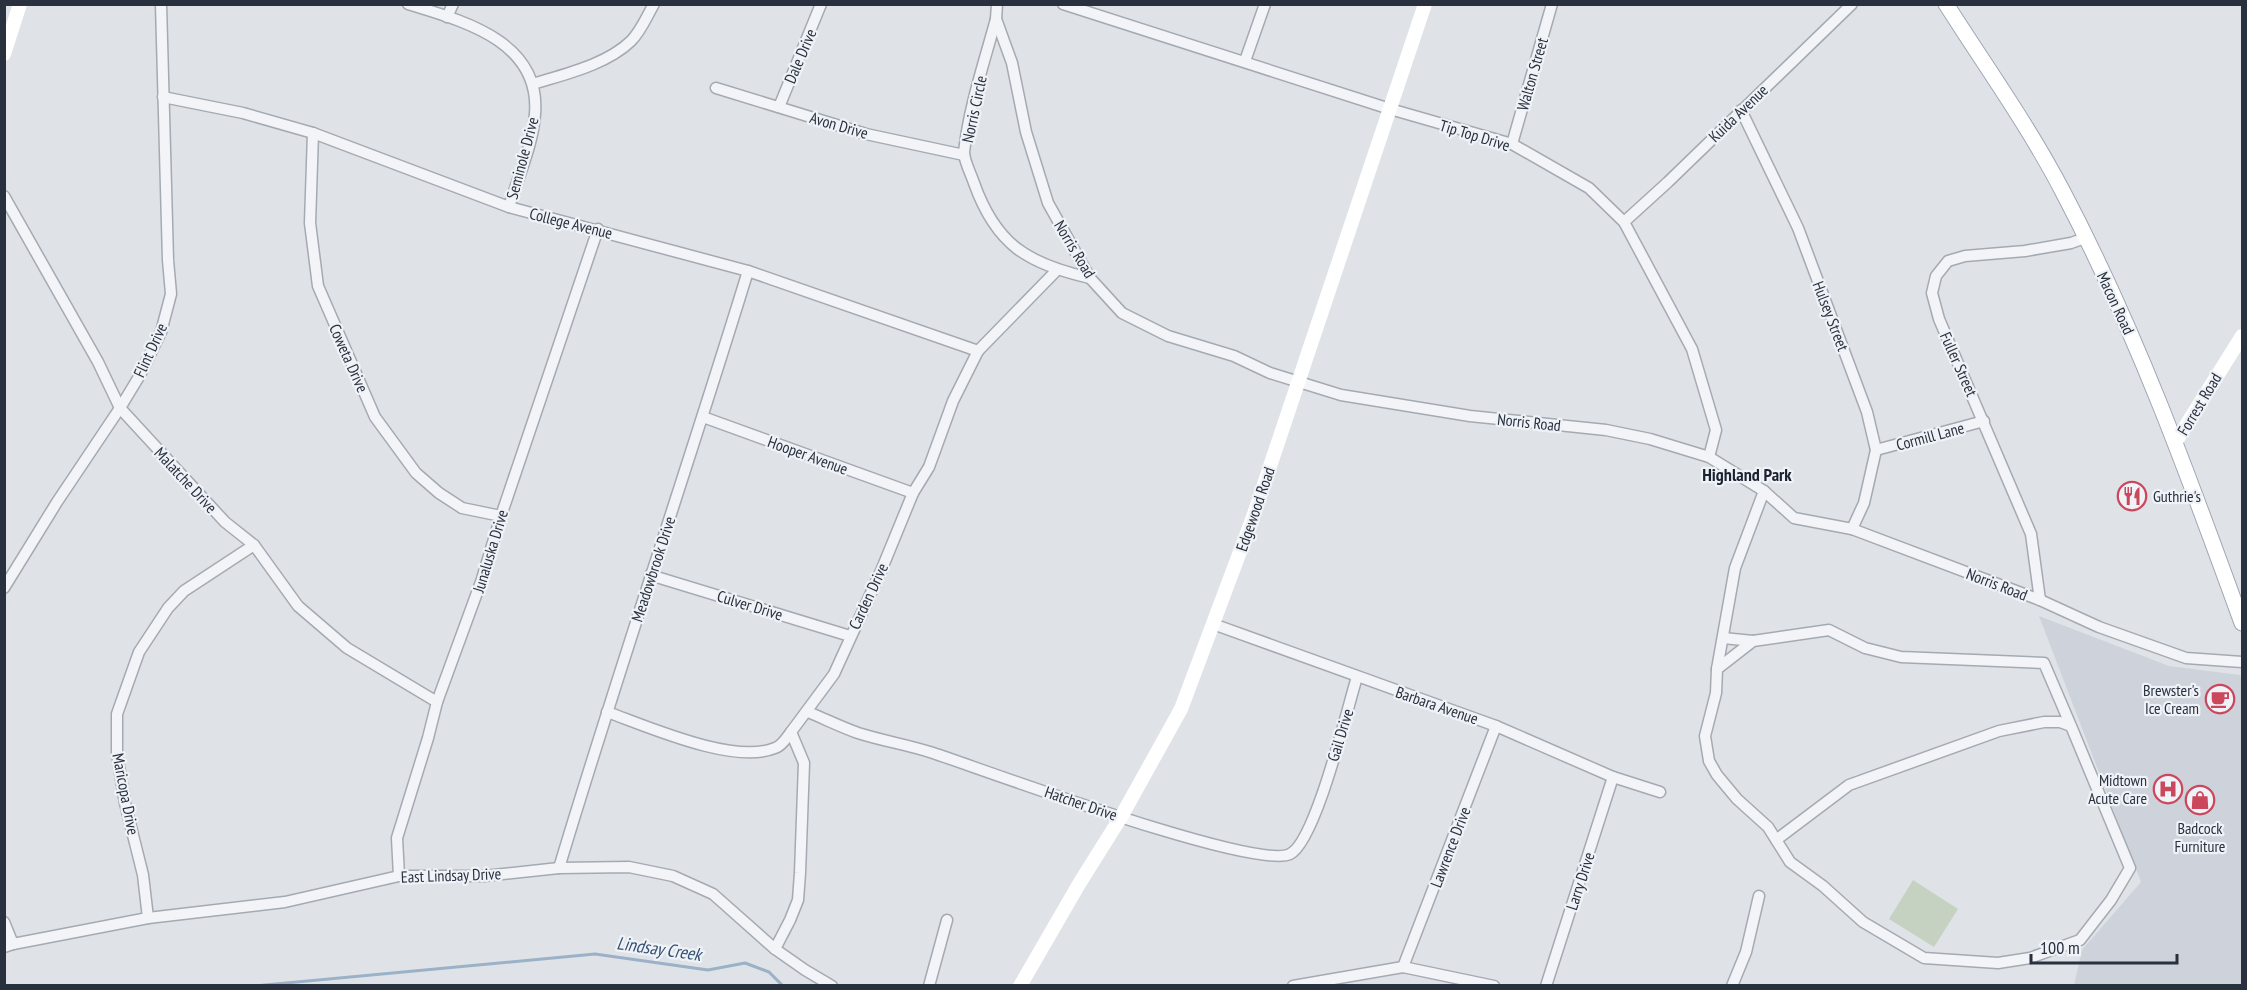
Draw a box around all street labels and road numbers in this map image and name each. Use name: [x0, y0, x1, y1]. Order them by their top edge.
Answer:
street label: Dale Drive: [780, 26, 820, 86]
street label: Walton Street: [1512, 35, 1552, 113]
street label: Norris Circle: [957, 74, 991, 144]
street label: Kuida Avenue: [1704, 80, 1772, 146]
street label: Avon Drive: [808, 107, 870, 143]
street label: Seminole Drive: [501, 115, 543, 201]
street label: Tip Top Drive: [1437, 115, 1513, 155]
street label: College Avenue: [527, 203, 615, 243]
street label: Norris Road: [1050, 216, 1100, 282]
street label: Macon Road: [2093, 269, 2139, 337]
street label: Hulsey Street: [1809, 278, 1854, 354]
street label: Flint Drive: [129, 320, 171, 380]
street label: Coweta Drive: [325, 321, 373, 395]
street label: Fuller Street: [1936, 329, 1982, 400]
street label: Forrest Road: [2173, 369, 2225, 439]
street label: Norris Road: [1496, 409, 1562, 435]
street label: Cormill Lane: [1894, 417, 1966, 455]
street label: Hooper Avenue: [765, 431, 851, 479]
street label: Malatche Drive: [150, 443, 222, 517]
street label: Edgewood Road: [1231, 464, 1279, 554]
street label: Junaluska Drive: [468, 507, 512, 596]
street label: Meadowbrook Drive: [627, 514, 679, 624]
street label: Carden Drive: [844, 560, 892, 632]
street label: Norris Road: [1964, 563, 2030, 605]
street label: Culver Drive: [715, 586, 785, 624]
street label: Barbara Avenue: [1393, 682, 1481, 728]
street label: Gail Drive: [1323, 706, 1357, 764]
street label: Maricopa Drive: [108, 752, 144, 836]
street label: Hatcher Drive: [1042, 781, 1120, 825]
street label: Lawrence Drive: [1425, 804, 1475, 890]
street label: Larry Drive: [1561, 850, 1599, 912]
street label: East Lindsay Drive: [401, 863, 501, 887]

